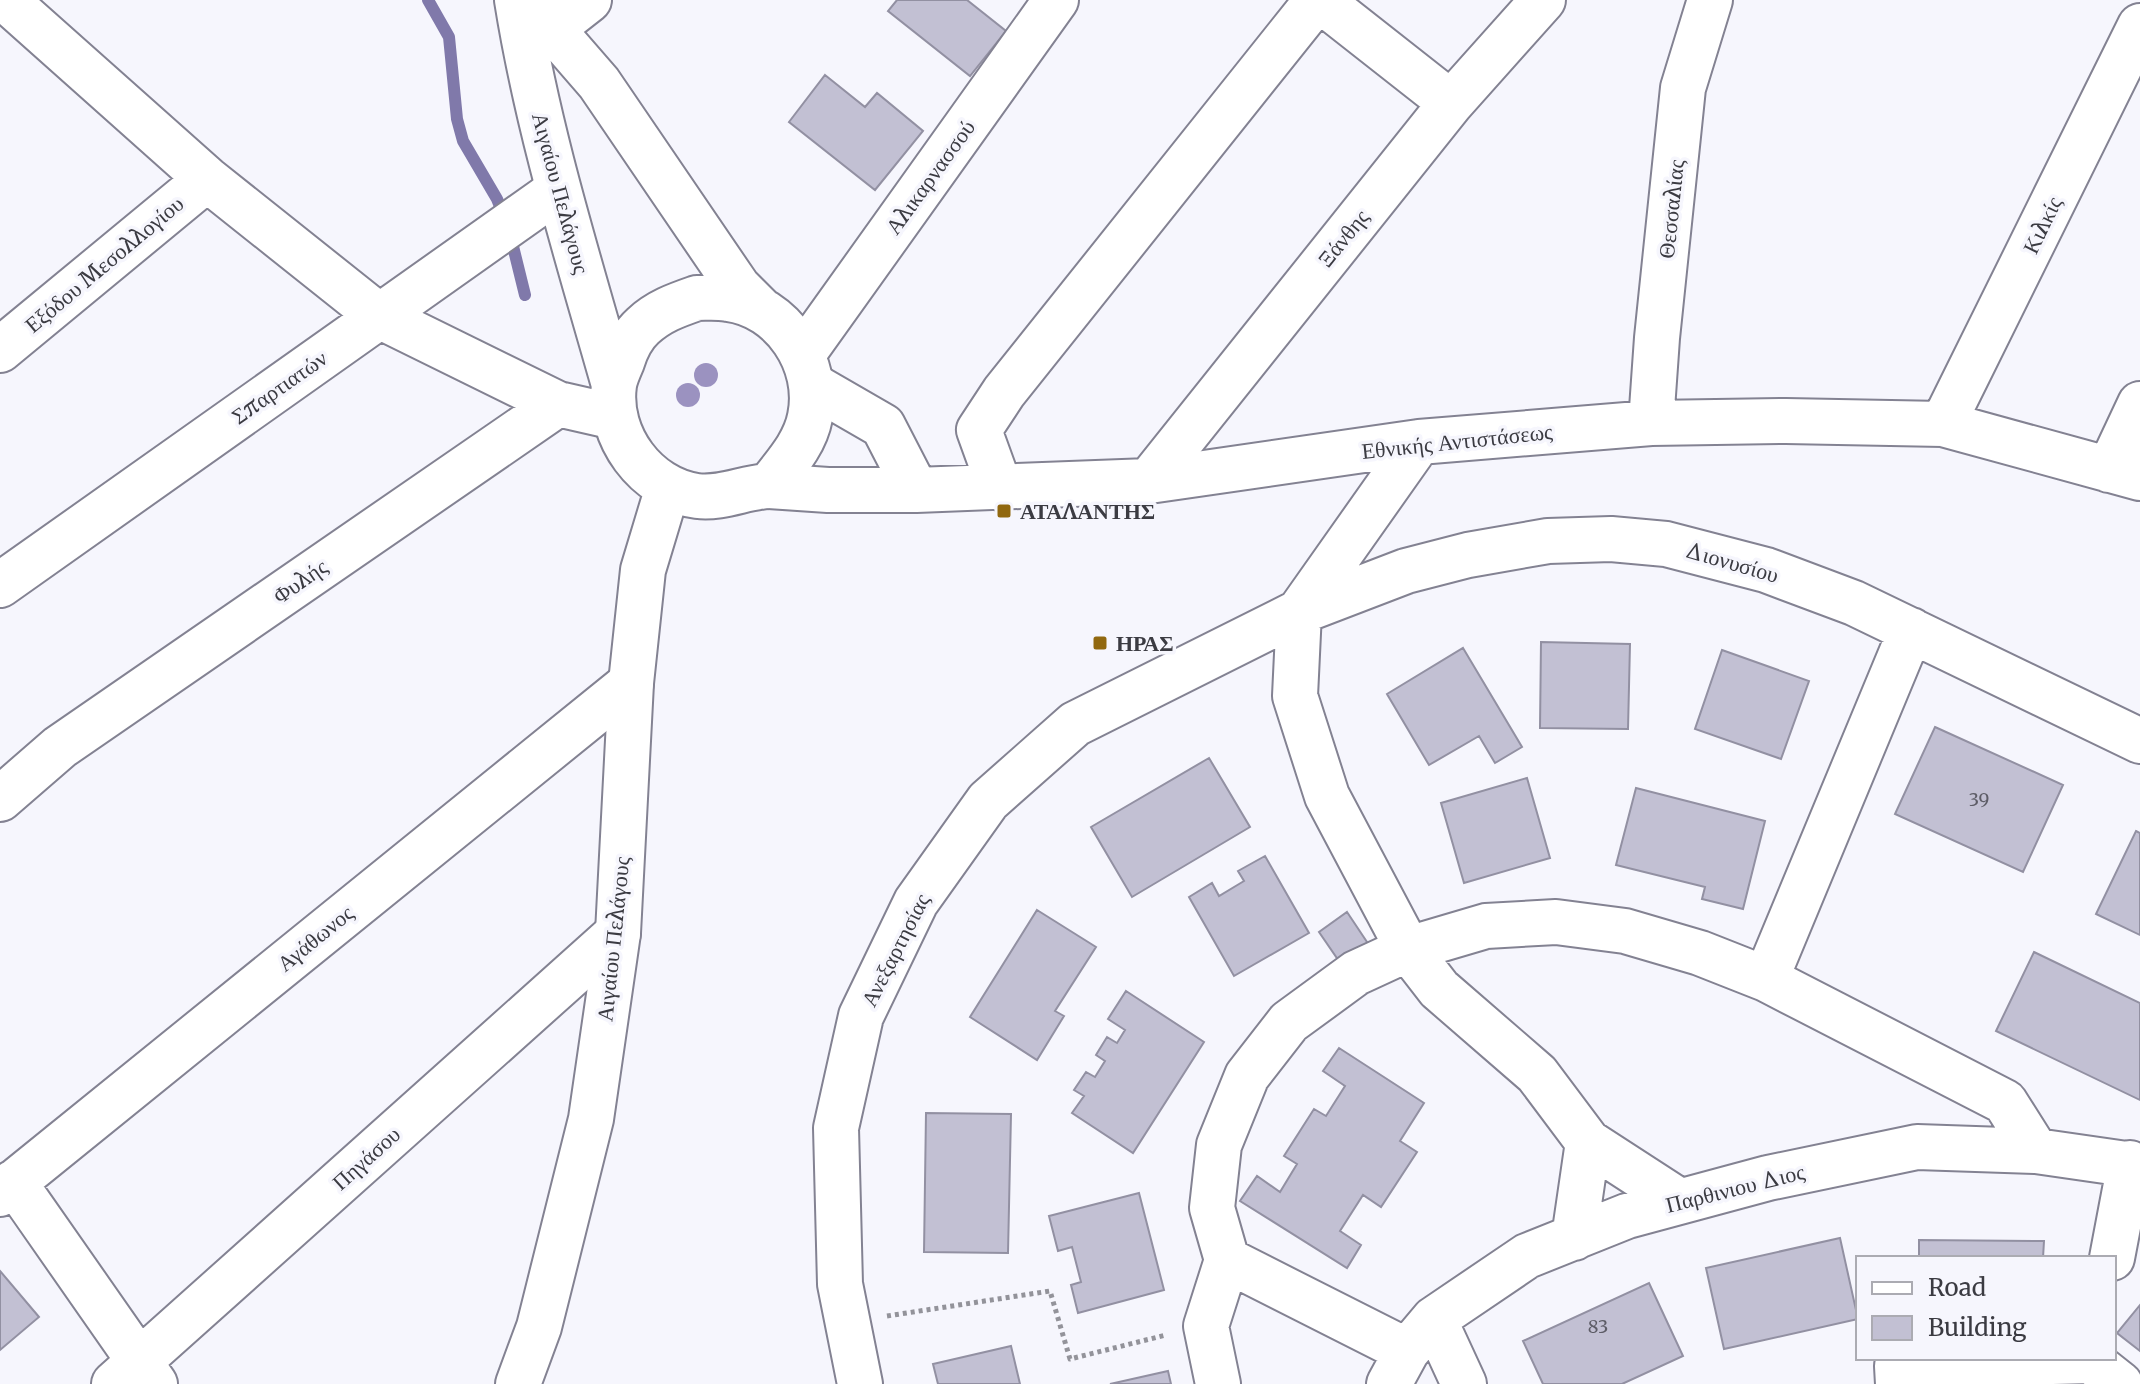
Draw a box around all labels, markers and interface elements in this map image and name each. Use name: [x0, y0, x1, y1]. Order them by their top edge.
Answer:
street label: Αιγαίου Πελάγους: [526, 109, 596, 277]
street label: Αλικαρνασσού: [879, 114, 981, 240]
street label: Θεσσαλίας: [1652, 158, 1690, 260]
street label: Εξόδου Μεσολλογίου: [19, 189, 189, 339]
street label: Κιλκίς: [2016, 191, 2068, 258]
street label: Ξάνθης: [1311, 203, 1375, 273]
street label: Σπαρτιατών: [226, 344, 332, 430]
street label: Εθνικής Αντιστάσεως: [1360, 417, 1554, 465]
place label: ΑΤΑΛΑΝΤΗΣ: [1020, 497, 1155, 525]
marker: ΑΤΑΛΑΝΤΗΣ: [995, 502, 1013, 520]
street label: Διονυσίου: [1682, 535, 1782, 589]
street label: Φυλής: [267, 552, 333, 610]
place label: ΗΡΑΣ: [1116, 629, 1174, 657]
marker: ΗΡΑΣ: [1091, 634, 1109, 652]
house number: 39: [1969, 788, 1989, 811]
street label: Αιγαίου Πελάγους: [590, 855, 636, 1023]
street label: Ανεξαρτησίας: [855, 888, 936, 1011]
street label: Αγάθωνος: [271, 899, 359, 977]
street label: Πηγάσου: [326, 1120, 406, 1196]
street label: Παρθινιου Διος: [1663, 1157, 1808, 1219]
legend: [1856, 1256, 2116, 1360]
text: Road: [1928, 1272, 1986, 1303]
text: Building: [1928, 1312, 2027, 1343]
house number: 83: [1588, 1315, 1608, 1338]

